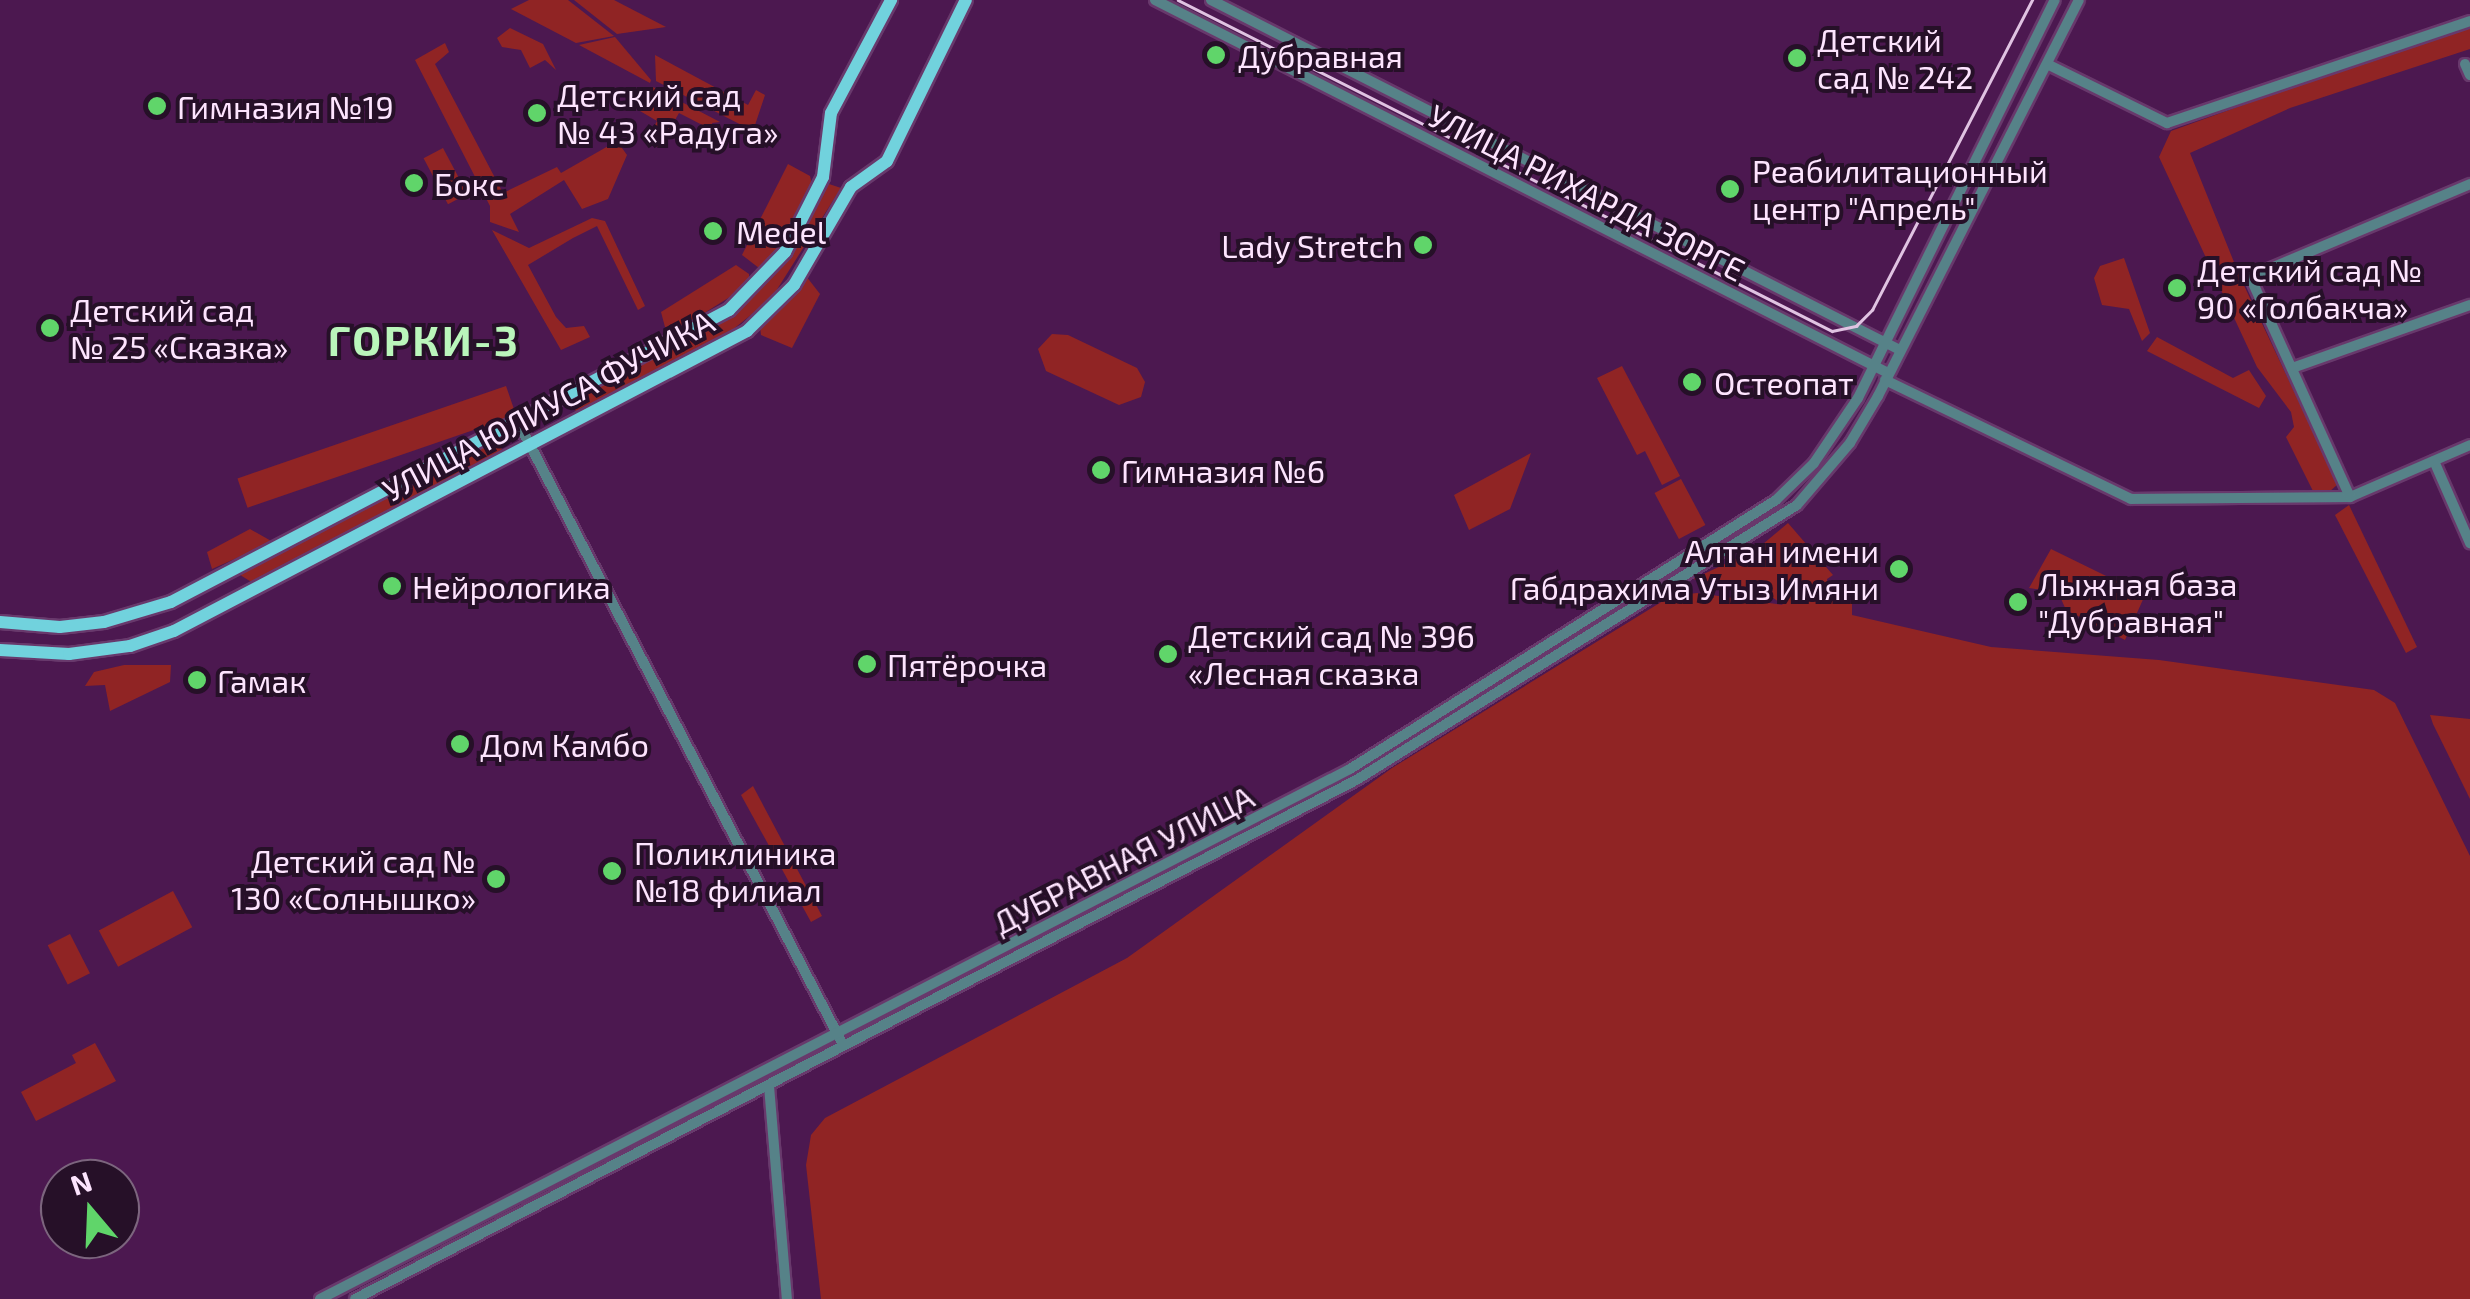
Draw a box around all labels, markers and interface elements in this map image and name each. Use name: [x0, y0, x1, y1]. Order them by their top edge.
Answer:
place label: Детский сад № 242: [1817, 21, 1973, 96]
place label: Дубравная: [1238, 36, 1403, 74]
marker: Дубравная: [1203, 42, 1229, 68]
marker: Детский сад № 242: [1786, 47, 1808, 69]
place label: Детский сад № 43 «Радуга»: [557, 76, 778, 151]
place label: Гимназия №19: [177, 87, 394, 125]
marker: Гимназия №19: [146, 95, 168, 117]
street label: УЛИЦА РИХАРДА ЗОРГЕ: [1423, 96, 1751, 288]
marker: Детский сад № 43 «Радуга»: [526, 102, 548, 124]
place label: Реабилитационный центр "Апрель": [1752, 152, 2048, 227]
place label: Бокс: [434, 164, 504, 202]
marker: Бокс: [403, 172, 425, 194]
marker: Реабилитационный центр "Апрель": [1717, 176, 1743, 202]
place label: Medel: [736, 212, 826, 250]
marker: Medel: [700, 218, 726, 244]
place label: Lady Stretch: [1221, 226, 1403, 264]
marker: Lady Stretch: [1412, 234, 1434, 256]
place label: Детский сад № 90 «Голбакча»: [2197, 251, 2422, 326]
marker: Детский сад № 90 «Голбакча»: [2166, 277, 2188, 299]
place label: Детский сад № 25 «Сказка»: [70, 291, 288, 366]
street label: УЛИЦА ЮЛИУСА ФУЧИКА: [376, 301, 720, 509]
district label: ГОРКИ-3: [328, 314, 520, 364]
marker: Детский сад № 25 «Сказка»: [39, 317, 61, 339]
place label: Остеопат: [1714, 363, 1854, 401]
marker: Остеопат: [1679, 369, 1705, 395]
place label: Гимназия №6: [1121, 451, 1325, 489]
marker: Гимназия №6: [1090, 459, 1112, 481]
place label: Алтан имени Габдрахима Утыз Имяни: [1510, 532, 1879, 607]
marker: Алтан имени Габдрахима Утыз Имяни: [1888, 558, 1910, 580]
place label: Лыжная база "Дубравная": [2038, 565, 2238, 640]
place label: Нейрологика: [412, 567, 611, 605]
marker: Нейрологика: [381, 575, 403, 597]
marker: Лыжная база "Дубравная": [2007, 591, 2029, 613]
place label: Детский сад № 396 «Лесная сказка: [1188, 617, 1475, 692]
marker: Детский сад № 396 «Лесная сказка: [1157, 643, 1179, 665]
place label: Пятёрочка: [887, 645, 1047, 683]
marker: Пятёрочка: [856, 653, 878, 675]
place label: Гамак: [217, 661, 306, 699]
marker: Гамак: [186, 669, 208, 691]
place label: Дом Камбо: [480, 725, 649, 763]
marker: Дом Камбо: [449, 733, 471, 755]
street label: ДУБРАВНАЯ УЛИЦА: [986, 777, 1260, 941]
place label: Поликлиника №18 филиал: [634, 834, 836, 909]
place label: Детский сад № 130 «Солнышко»: [231, 842, 476, 917]
marker: Поликлиника №18 филиал: [599, 858, 625, 884]
marker: Детский сад № 130 «Солнышко»: [485, 868, 507, 890]
north arrow: [40, 1159, 140, 1259]
text: N: [66, 1163, 96, 1202]

